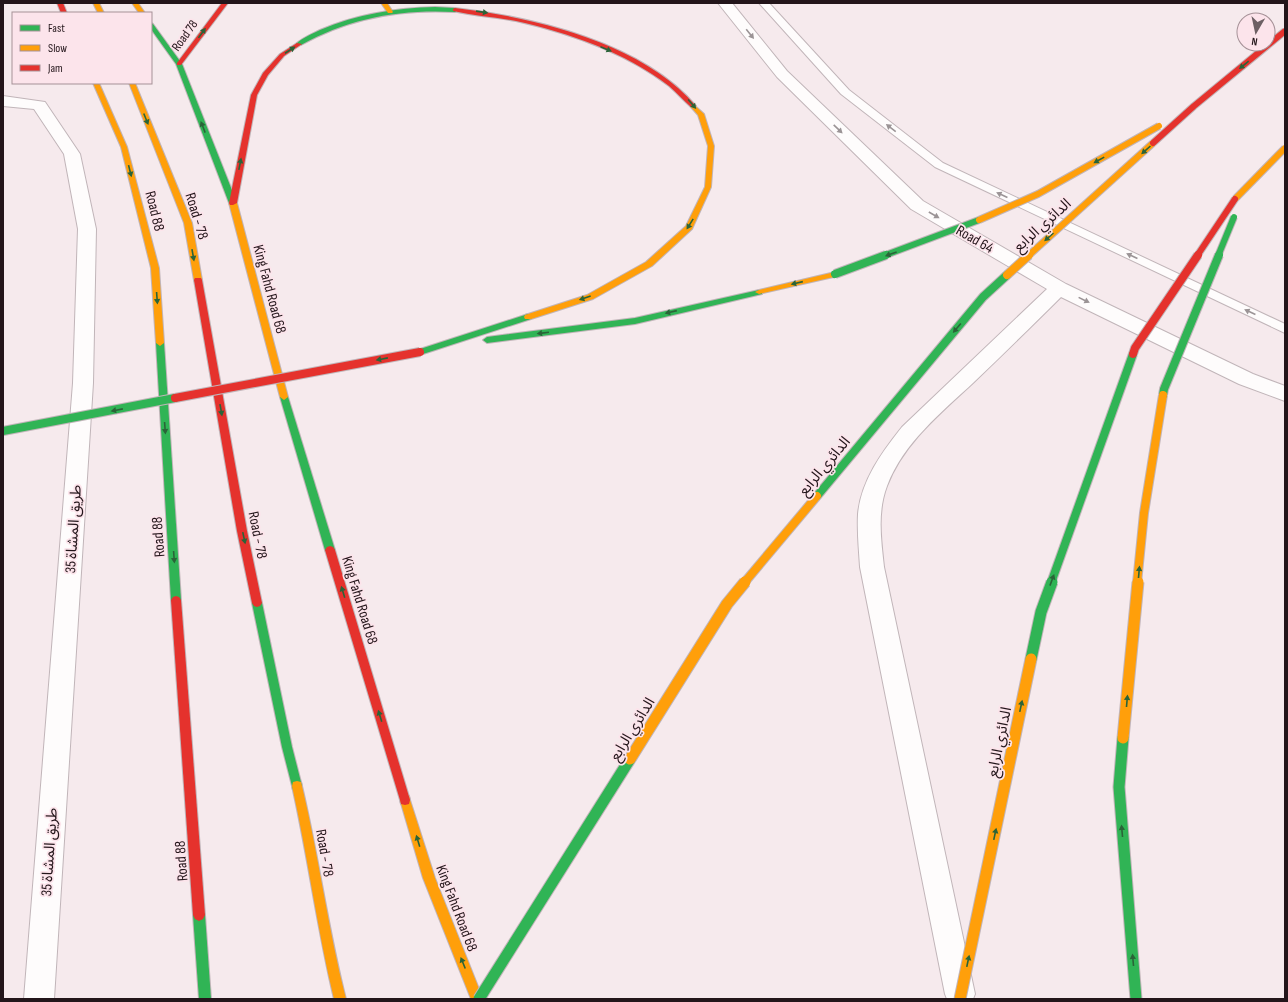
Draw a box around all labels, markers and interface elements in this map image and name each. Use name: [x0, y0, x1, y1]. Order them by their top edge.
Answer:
one-way arrow: [476, 9, 488, 15]
legend: [12, 12, 152, 84]
north arrow: [1236, 12, 1276, 52]
street label: Road 78: [168, 17, 202, 54]
text: Fast: [48, 21, 65, 36]
one-way arrow: [198, 28, 206, 39]
one-way arrow: [745, 28, 754, 39]
text: N: [1250, 34, 1258, 48]
text: Slow: [48, 41, 67, 56]
one-way arrow: [284, 46, 296, 53]
one-way arrow: [601, 46, 613, 52]
one-way arrow: [1239, 60, 1249, 69]
text: Jam: [47, 61, 63, 76]
one-way arrow: [687, 98, 696, 109]
one-way arrow: [144, 114, 150, 126]
one-way arrow: [200, 121, 206, 133]
one-way arrow: [833, 124, 843, 133]
one-way arrow: [886, 124, 897, 132]
one-way arrow: [1140, 145, 1151, 154]
one-way arrow: [1093, 157, 1105, 163]
one-way arrow: [237, 158, 243, 171]
one-way arrow: [128, 165, 134, 177]
street label: Road 88: [140, 189, 169, 233]
street label: Road - 78: [180, 191, 213, 242]
one-way arrow: [996, 192, 1008, 198]
street label: الدائري الرابع: [1009, 194, 1077, 258]
one-way arrow: [928, 212, 940, 219]
one-way arrow: [686, 218, 693, 230]
street label: Road 64: [952, 221, 997, 258]
one-way arrow: [1045, 232, 1054, 241]
street label: King Fahd Road 68: [249, 243, 290, 336]
one-way arrow: [190, 249, 196, 261]
one-way arrow: [885, 251, 897, 257]
one-way arrow: [1127, 253, 1138, 259]
one-way arrow: [791, 281, 804, 287]
one-way arrow: [153, 292, 160, 304]
one-way arrow: [579, 296, 591, 302]
one-way arrow: [1078, 297, 1089, 303]
one-way arrow: [1244, 309, 1255, 315]
one-way arrow: [665, 310, 677, 316]
one-way arrow: [953, 323, 961, 334]
one-way arrow: [537, 330, 549, 336]
one-way arrow: [376, 356, 388, 362]
one-way arrow: [218, 404, 224, 416]
one-way arrow: [111, 407, 123, 413]
one-way arrow: [162, 422, 169, 434]
street label: الدائري الرابع: [794, 433, 856, 501]
street label: طريق المشاة 35: [61, 484, 86, 574]
street label: Road - 78: [244, 510, 271, 560]
street label: Road 88: [148, 516, 169, 558]
one-way arrow: [241, 532, 247, 544]
one-way arrow: [170, 551, 177, 563]
street label: King Fahd Road 68: [337, 554, 382, 647]
one-way arrow: [1135, 566, 1142, 578]
one-way arrow: [1050, 574, 1056, 586]
one-way arrow: [340, 586, 346, 598]
street label: الدائري الرابع: [605, 694, 661, 766]
one-way arrow: [1123, 695, 1130, 707]
one-way arrow: [1019, 700, 1025, 712]
street label: الدائري الرابع: [983, 705, 1018, 779]
one-way arrow: [377, 710, 383, 722]
street label: طريق المشاة 35: [37, 807, 62, 897]
one-way arrow: [1119, 825, 1126, 837]
one-way arrow: [992, 827, 998, 840]
street label: Road - 78: [311, 828, 338, 878]
one-way arrow: [415, 835, 421, 847]
street label: Road 88: [171, 840, 192, 882]
street label: King Fahd Road 68: [431, 862, 482, 954]
one-way arrow: [1129, 954, 1136, 966]
one-way arrow: [966, 955, 972, 967]
one-way arrow: [459, 956, 465, 968]

